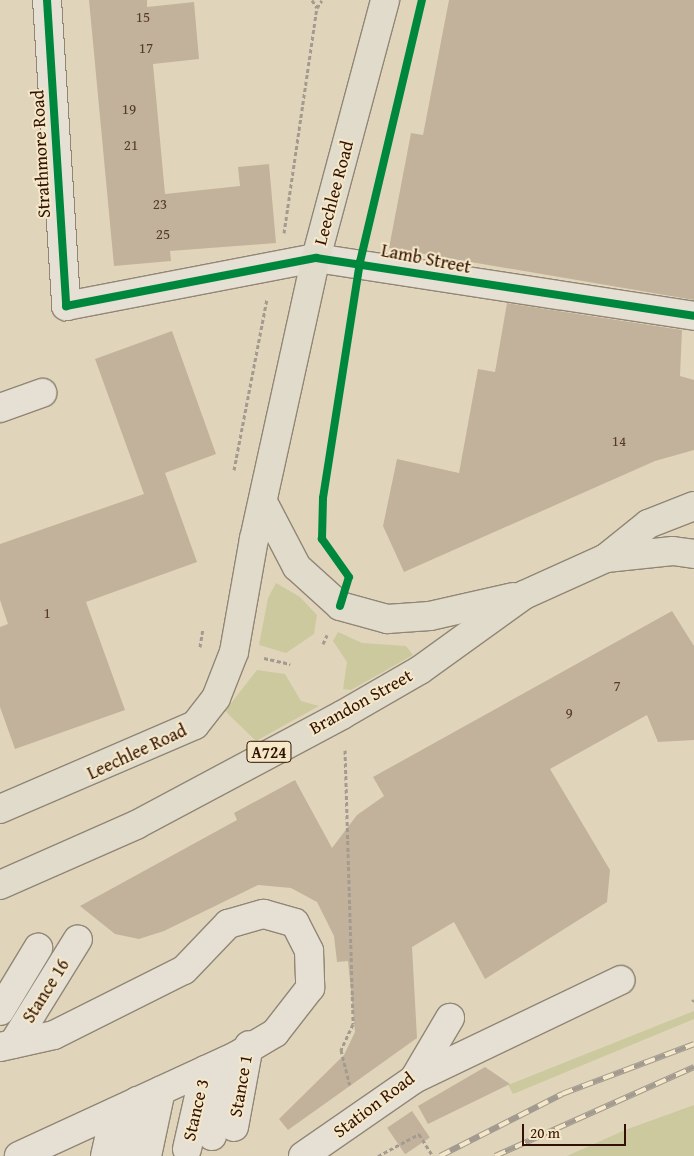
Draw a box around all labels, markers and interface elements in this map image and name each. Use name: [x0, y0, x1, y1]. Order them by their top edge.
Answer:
house number: 15: [136, 8, 150, 26]
house number: 17: [139, 39, 153, 57]
street label: Strathmore Road: [27, 89, 55, 219]
house number: 19: [122, 100, 136, 118]
house number: 21: [124, 136, 138, 154]
street label: Leechlee Road: [310, 139, 358, 247]
house number: 23: [153, 195, 167, 213]
house number: 25: [156, 225, 170, 243]
street label: Lamb Street: [379, 240, 473, 278]
house number: 14: [612, 432, 626, 450]
house number: 1: [43, 604, 51, 622]
street label: Brandon Street: [306, 665, 416, 739]
house number: 7: [613, 677, 621, 695]
house number: 9: [565, 704, 573, 722]
street label: Leechlee Road: [84, 720, 190, 784]
road number: A724: [245, 739, 293, 766]
street label: Stance 16: [18, 955, 74, 1027]
street label: Stance 1: [225, 1053, 257, 1119]
street label: Station Road: [329, 1067, 419, 1143]
street label: Stance 3: [178, 1077, 214, 1143]
scale bar: [524, 1114, 628, 1146]
text: 20 m: [530, 1122, 560, 1143]

